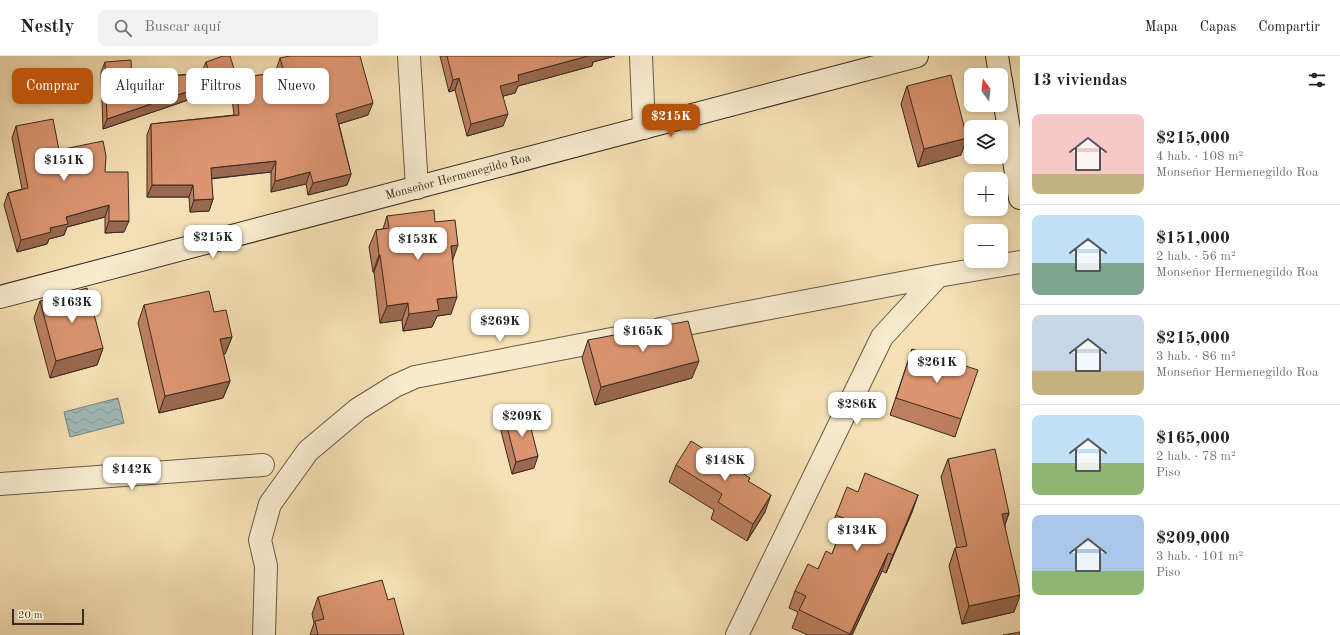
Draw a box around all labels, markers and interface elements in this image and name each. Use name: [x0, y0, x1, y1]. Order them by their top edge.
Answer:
search box: [98, 10, 378, 46]
icon: search: [112, 17, 134, 39]
text: Nestly: [20, 18, 74, 37]
text: Buscar aquí: [144, 20, 221, 35]
text: Mapa: [1145, 20, 1178, 34]
text: Capas: [1200, 20, 1236, 34]
text: Compartir: [1258, 20, 1320, 34]
chip: Comprar: [12, 68, 93, 104]
chip: Alquilar: [101, 68, 178, 104]
chip: Filtros: [186, 68, 255, 104]
chip: Nuevo: [263, 68, 329, 104]
north arrow: [964, 68, 1008, 112]
map controls: [964, 68, 1008, 268]
icon: filters: [1306, 69, 1328, 91]
text: 13 viviendas: [1032, 72, 1127, 89]
pin: $215K: [643, 104, 699, 138]
text: $215K: [651, 110, 691, 123]
button: layers: [964, 120, 1008, 164]
icon: home: [1064, 130, 1112, 178]
text: $215,000: [1156, 130, 1230, 147]
pin: $151K: [36, 148, 92, 182]
text: 4 hab. · 108 m²: [1156, 150, 1243, 163]
street label: Monseñor Hermenegildo Roa: [384, 152, 532, 202]
text: $151K: [44, 154, 84, 167]
text: Monseñor Hermenegildo Roa: [1156, 166, 1318, 179]
button: +: [964, 172, 1008, 216]
button: −: [964, 224, 1008, 268]
pin: $215K: [185, 225, 241, 259]
pin: $153K: [390, 227, 446, 261]
text: $151,000: [1156, 230, 1230, 247]
text: $215K: [193, 231, 233, 244]
icon: home: [1064, 231, 1112, 279]
text: $153K: [398, 233, 438, 246]
text: 2 hab. · 56 m²: [1156, 250, 1236, 263]
text: Monseñor Hermenegildo Roa: [1156, 266, 1318, 279]
pin: $163K: [44, 290, 100, 324]
text: $163K: [52, 296, 92, 309]
pin: $269K: [472, 309, 528, 343]
text: $269K: [480, 315, 520, 328]
pin: $165K: [615, 319, 671, 353]
text: $165K: [623, 325, 663, 338]
text: $215,000: [1156, 330, 1230, 347]
icon: home: [1064, 331, 1112, 379]
pin: $261K: [909, 350, 965, 384]
text: 3 hab. · 86 m²: [1156, 350, 1236, 363]
text: $261K: [917, 356, 957, 369]
text: Monseñor Hermenegildo Roa: [1156, 366, 1318, 379]
pin: $286K: [829, 392, 885, 426]
text: $286K: [837, 398, 877, 411]
pin: $209K: [494, 404, 550, 438]
text: $209K: [502, 410, 542, 423]
text: $165,000: [1156, 430, 1230, 447]
icon: home: [1064, 431, 1112, 479]
pin: $148K: [697, 448, 753, 482]
text: 2 hab. · 78 m²: [1156, 450, 1236, 463]
text: $148K: [705, 454, 745, 467]
pin: $142K: [104, 457, 160, 491]
text: $142K: [112, 463, 152, 476]
text: Piso: [1156, 466, 1180, 479]
pin: $134K: [829, 518, 885, 552]
text: $134K: [837, 524, 877, 537]
text: $209,000: [1156, 530, 1230, 547]
icon: home: [1064, 531, 1112, 579]
text: 3 hab. · 101 m²: [1156, 550, 1243, 563]
text: Piso: [1156, 566, 1180, 579]
scale bar: [12, 607, 84, 626]
text: 20 m: [18, 610, 43, 621]

